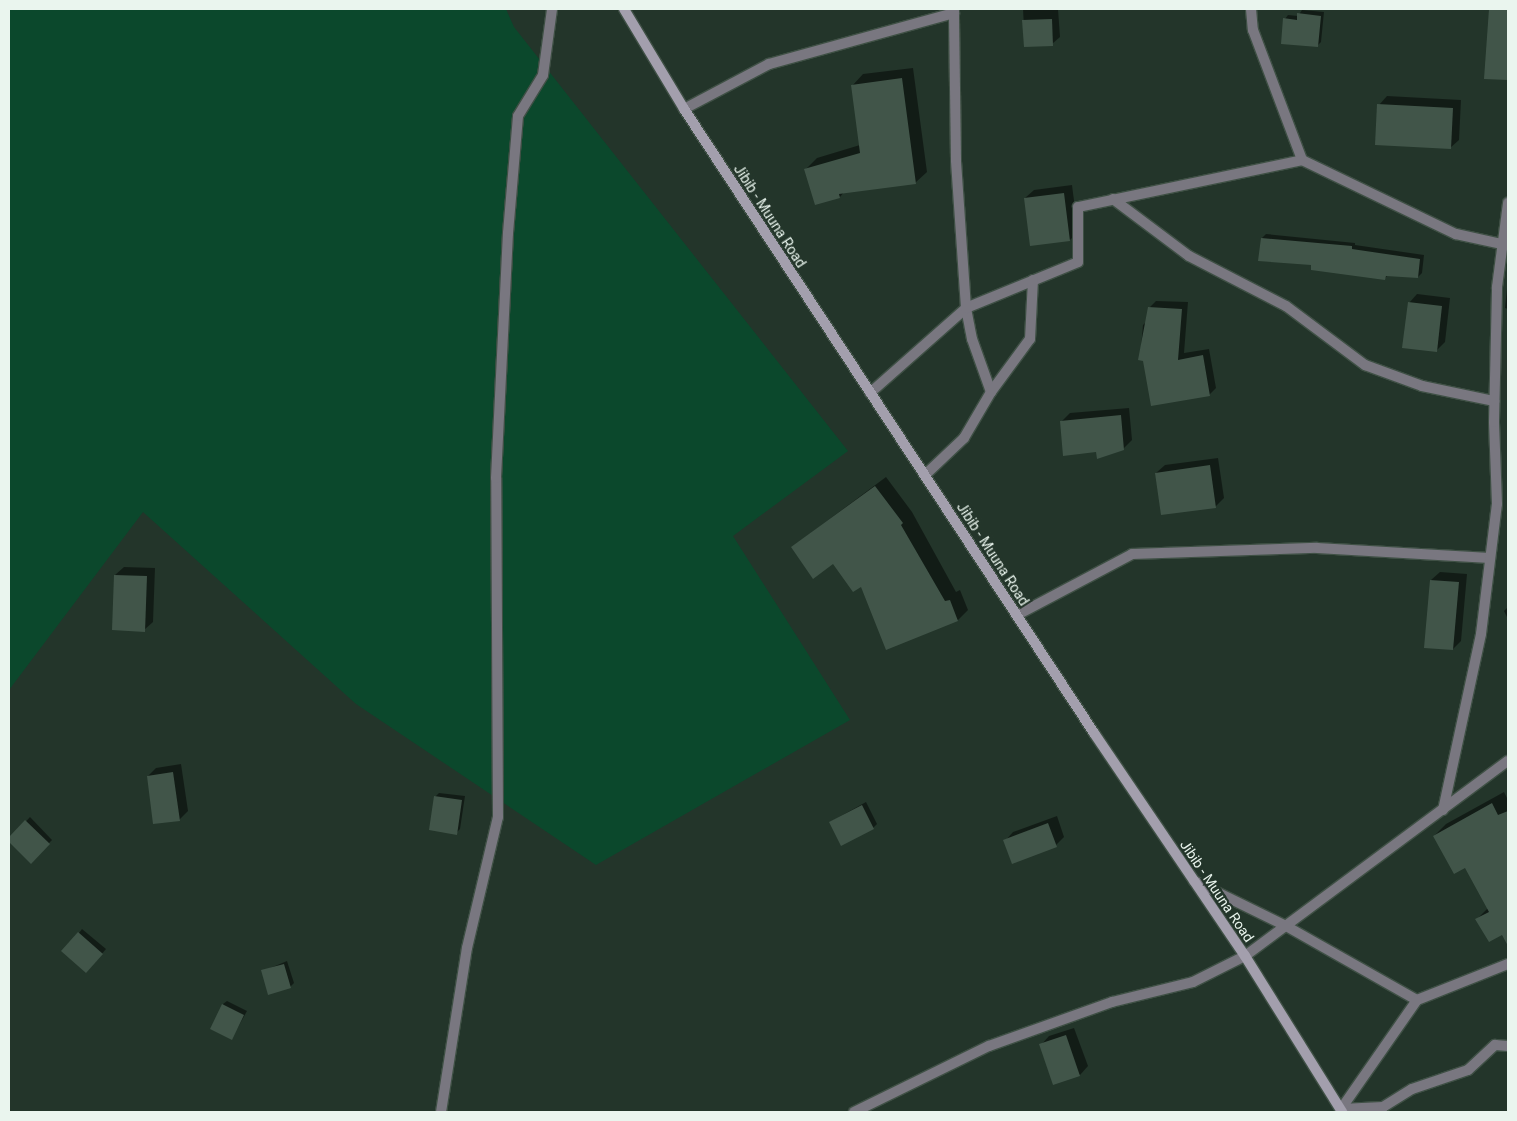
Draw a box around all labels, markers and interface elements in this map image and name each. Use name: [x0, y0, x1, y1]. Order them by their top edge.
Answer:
street label: Jibib - Muuna Road: [730, 161, 810, 271]
street label: Jibib - Muuna Road: [953, 499, 1033, 609]
street label: Jibib - Muuna Road: [1177, 837, 1257, 945]

